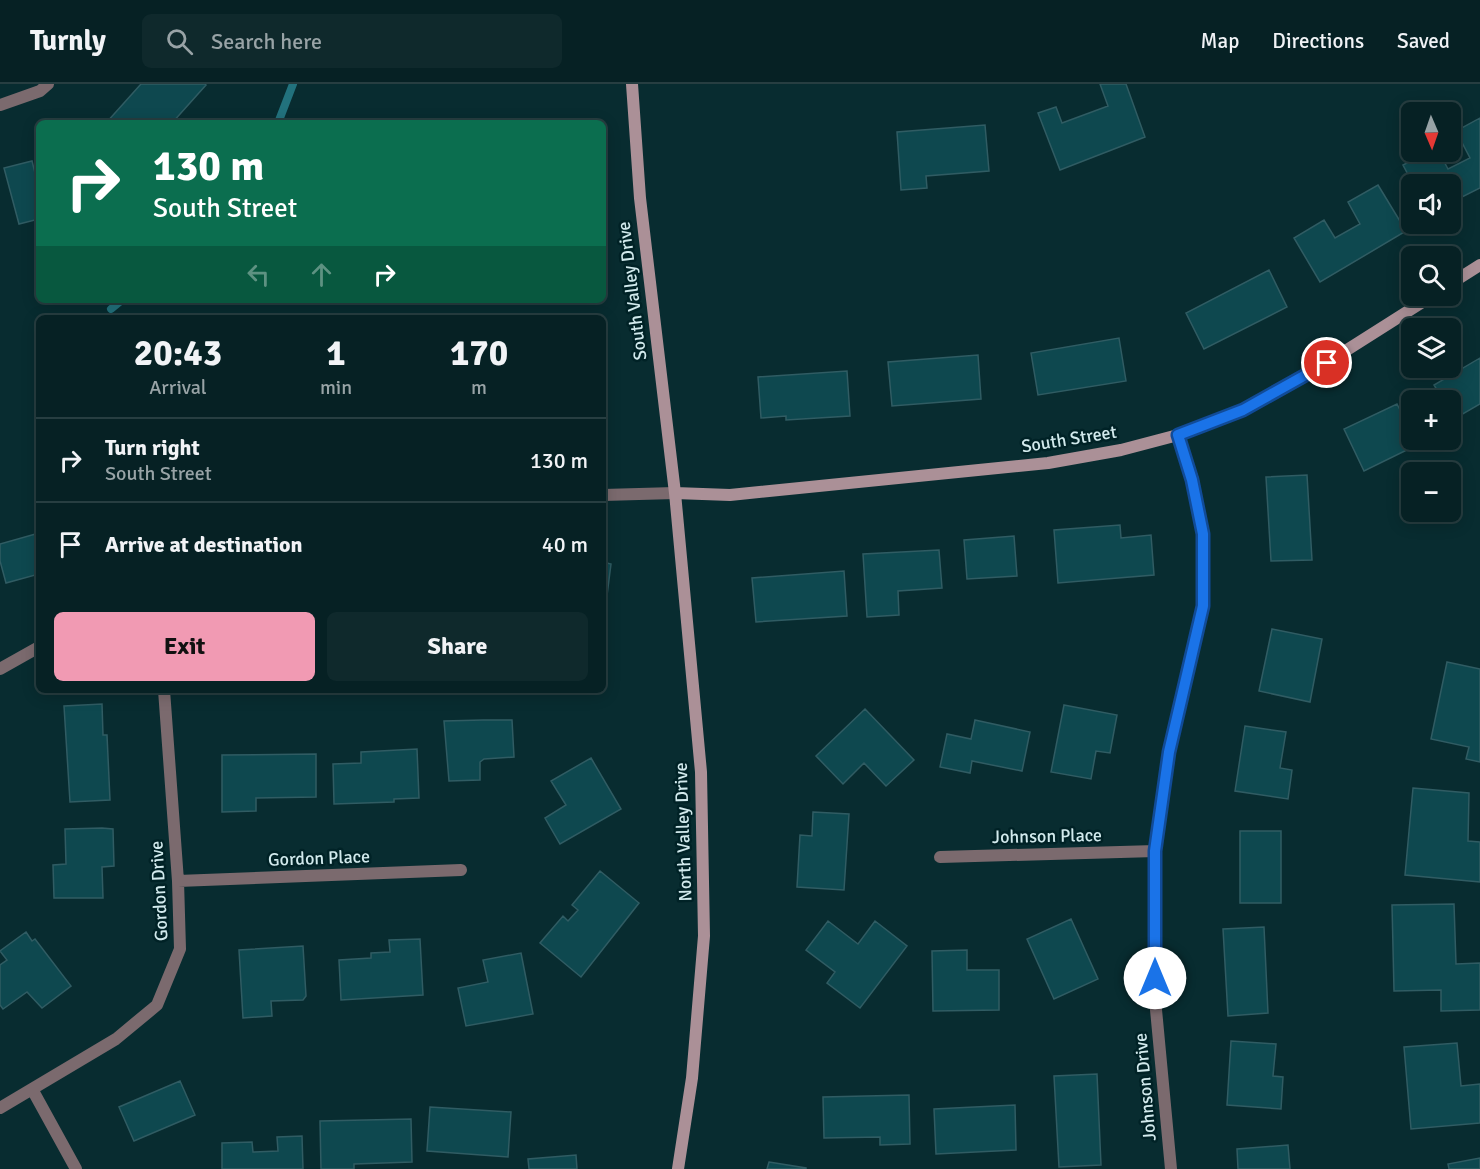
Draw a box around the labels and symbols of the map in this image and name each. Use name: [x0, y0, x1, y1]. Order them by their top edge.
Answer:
north arrow: [1401, 102, 1461, 162]
street label: South Valley Drive: [613, 220, 651, 362]
pin: [1301, 337, 1352, 388]
street label: South Street: [1020, 421, 1118, 457]
street label: North Valley Drive: [670, 762, 696, 902]
street label: Johnson Place: [992, 824, 1102, 848]
street label: Gordon Drive: [145, 840, 173, 942]
street label: Gordon Place: [268, 845, 370, 871]
position arrow: [1123, 946, 1187, 1010]
street label: Johnson Drive: [1129, 1032, 1161, 1142]

